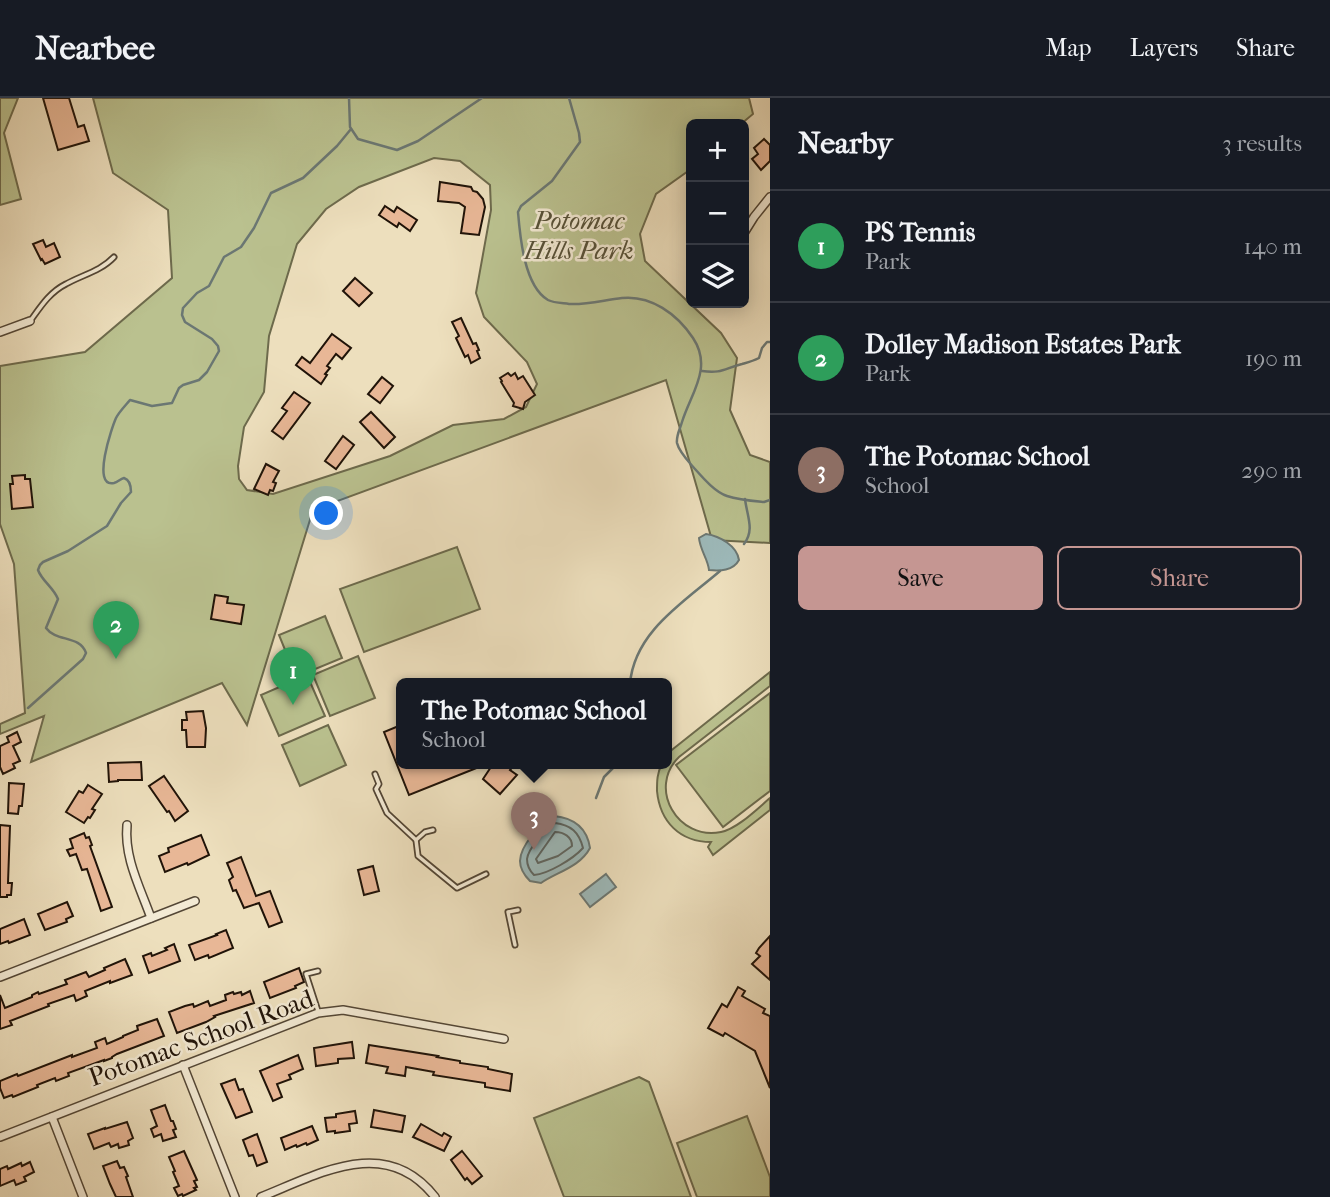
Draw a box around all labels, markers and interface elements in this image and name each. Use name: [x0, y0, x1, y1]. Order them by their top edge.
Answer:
text: Nearbee: [35, 29, 155, 68]
text: Map: [1046, 34, 1092, 62]
text: Layers: [1130, 34, 1198, 62]
text: Share: [1236, 34, 1295, 62]
map controls: [686, 119, 749, 308]
button: +: [686, 119, 749, 182]
text: Nearby: [798, 126, 893, 161]
text: 3 results: [1222, 130, 1302, 157]
button: −: [686, 182, 749, 245]
park label: Potomac Hills Park: [523, 205, 634, 266]
text: PS Tennis: [865, 217, 975, 248]
text: 1: [817, 233, 825, 260]
text: 140 m: [1243, 233, 1302, 260]
button: layers: [686, 245, 749, 308]
text: Park: [865, 248, 911, 275]
text: Dolley Madison Estates Park: [865, 329, 1181, 360]
text: 2: [815, 345, 827, 372]
text: 190 m: [1245, 345, 1302, 372]
text: Park: [865, 360, 911, 387]
text: The Potomac School: [865, 441, 1090, 472]
text: 3: [816, 457, 826, 484]
text: 290 m: [1241, 457, 1302, 484]
text: School: [865, 472, 929, 499]
your location: [309, 496, 343, 530]
button: Save: [798, 546, 1043, 610]
button: Share: [1057, 546, 1302, 610]
pin: 2: [93, 601, 139, 659]
pin: 1: [270, 647, 316, 705]
popup: [396, 678, 672, 769]
text: The Potomac School: [422, 695, 646, 726]
text: School: [422, 726, 486, 753]
pin: 3: [511, 792, 557, 850]
street label: Potomac School Road: [84, 983, 319, 1093]

